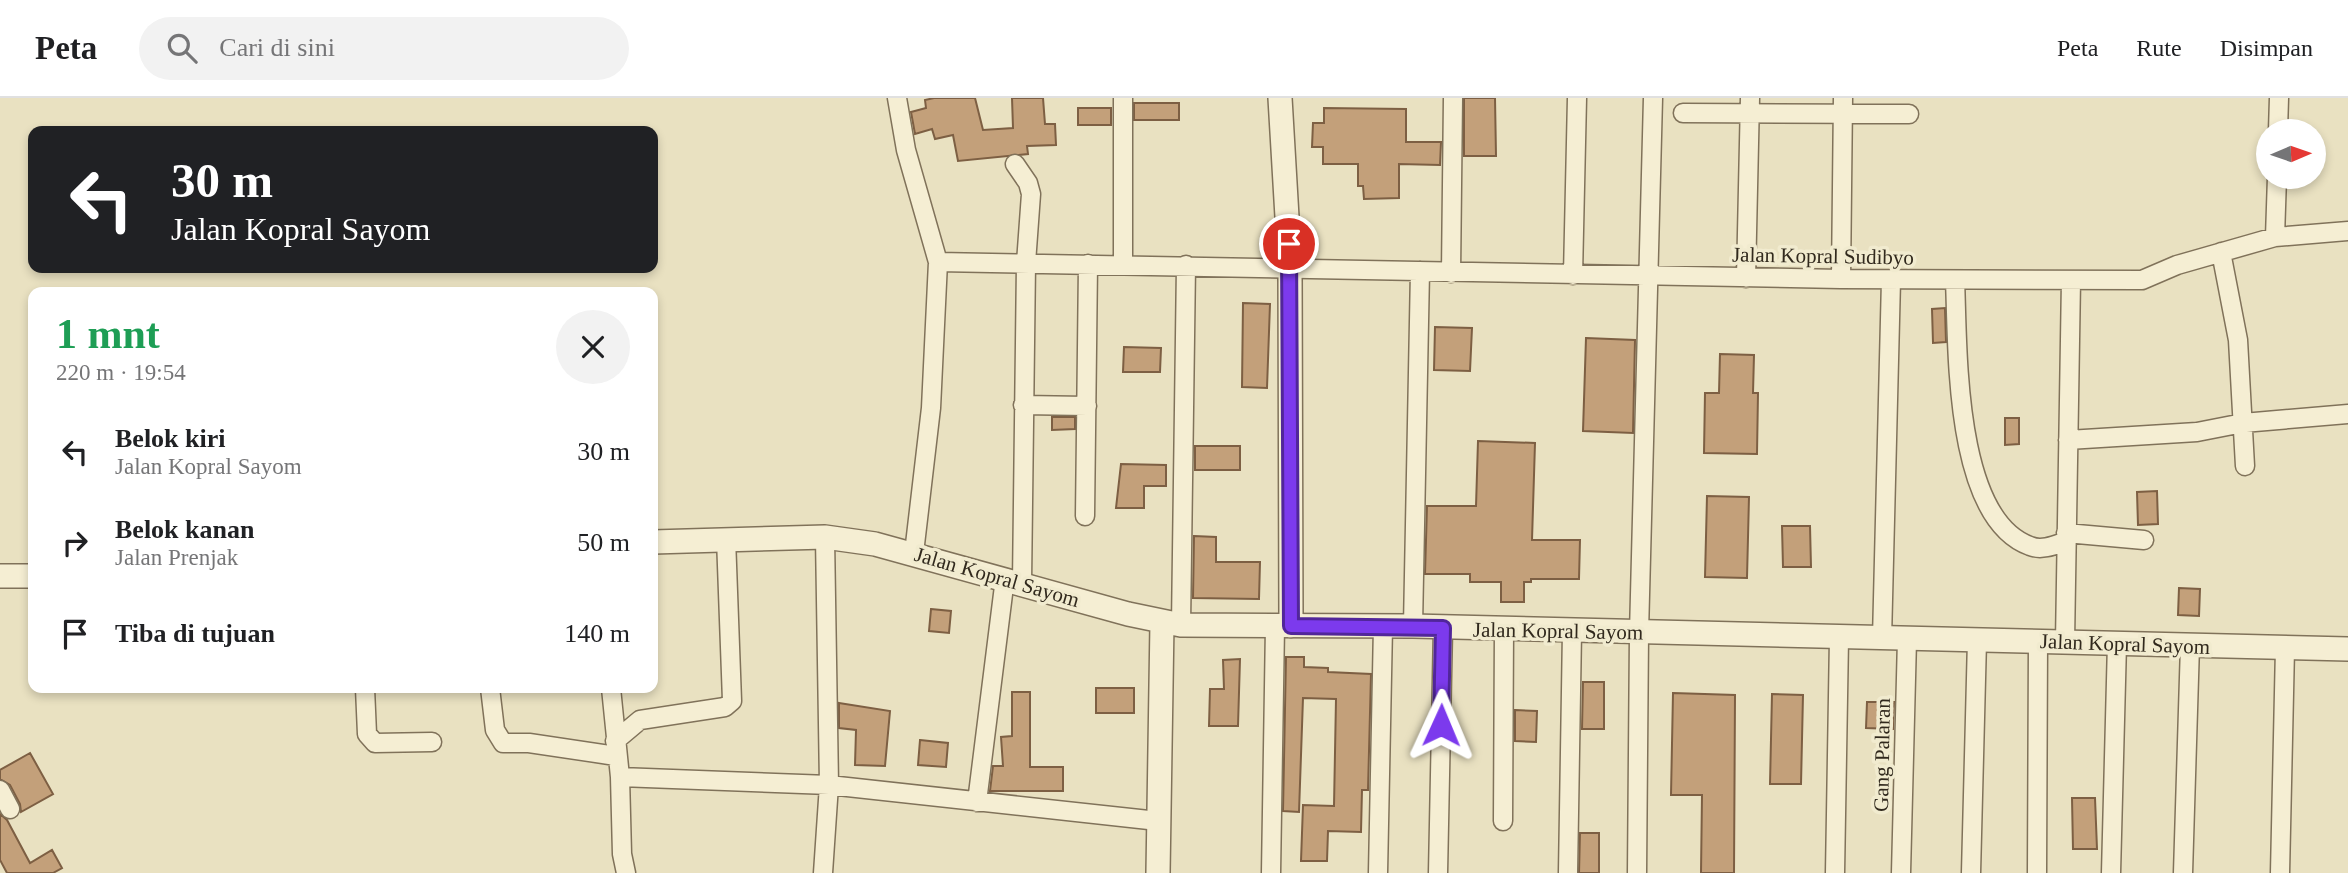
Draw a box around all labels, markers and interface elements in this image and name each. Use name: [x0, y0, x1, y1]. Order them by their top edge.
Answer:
search box: [139, 17, 629, 80]
icon: search: [163, 29, 201, 67]
text: Peta: [35, 30, 97, 66]
text: Cari di sini: [219, 33, 335, 62]
text: Peta: [2057, 35, 2098, 61]
text: Rute: [2136, 35, 2182, 61]
text: Disimpan: [2220, 35, 2313, 61]
north arrow: [2256, 119, 2326, 189]
map controls: [2256, 119, 2326, 189]
text: 30 m: [171, 153, 273, 208]
icon: left: [56, 154, 147, 245]
text: Jalan Kopral Sayom: [171, 211, 431, 247]
pin: [1259, 214, 1319, 274]
icon: arrive: [1270, 225, 1308, 263]
street label: Jalan Kopral Sudibyo: [1732, 242, 1914, 270]
button: close: [556, 310, 630, 384]
text: 1 mnt: [56, 311, 160, 357]
text: 220 m · 19:54: [56, 360, 186, 385]
text: Belok kiri: [115, 424, 226, 453]
icon: left: [56, 433, 94, 471]
text: 30 m: [577, 437, 630, 466]
text: Jalan Kopral Sayom: [115, 454, 302, 479]
text: Belok kanan: [115, 515, 254, 544]
icon: right: [56, 524, 94, 562]
text: 50 m: [577, 528, 630, 557]
street label: Jalan Kopral Sayom: [912, 542, 1082, 612]
text: Jalan Prenjak: [115, 545, 238, 570]
icon: arrive: [56, 615, 94, 653]
street label: Jalan Kopral Sayom: [1473, 618, 1643, 644]
text: Tiba di tujuan: [115, 619, 275, 648]
text: 140 m: [564, 619, 630, 648]
street label: Jalan Kopral Sayom: [2039, 629, 2211, 659]
position arrow: [1404, 688, 1478, 762]
street label: Gang Palaran: [1869, 697, 1895, 812]

